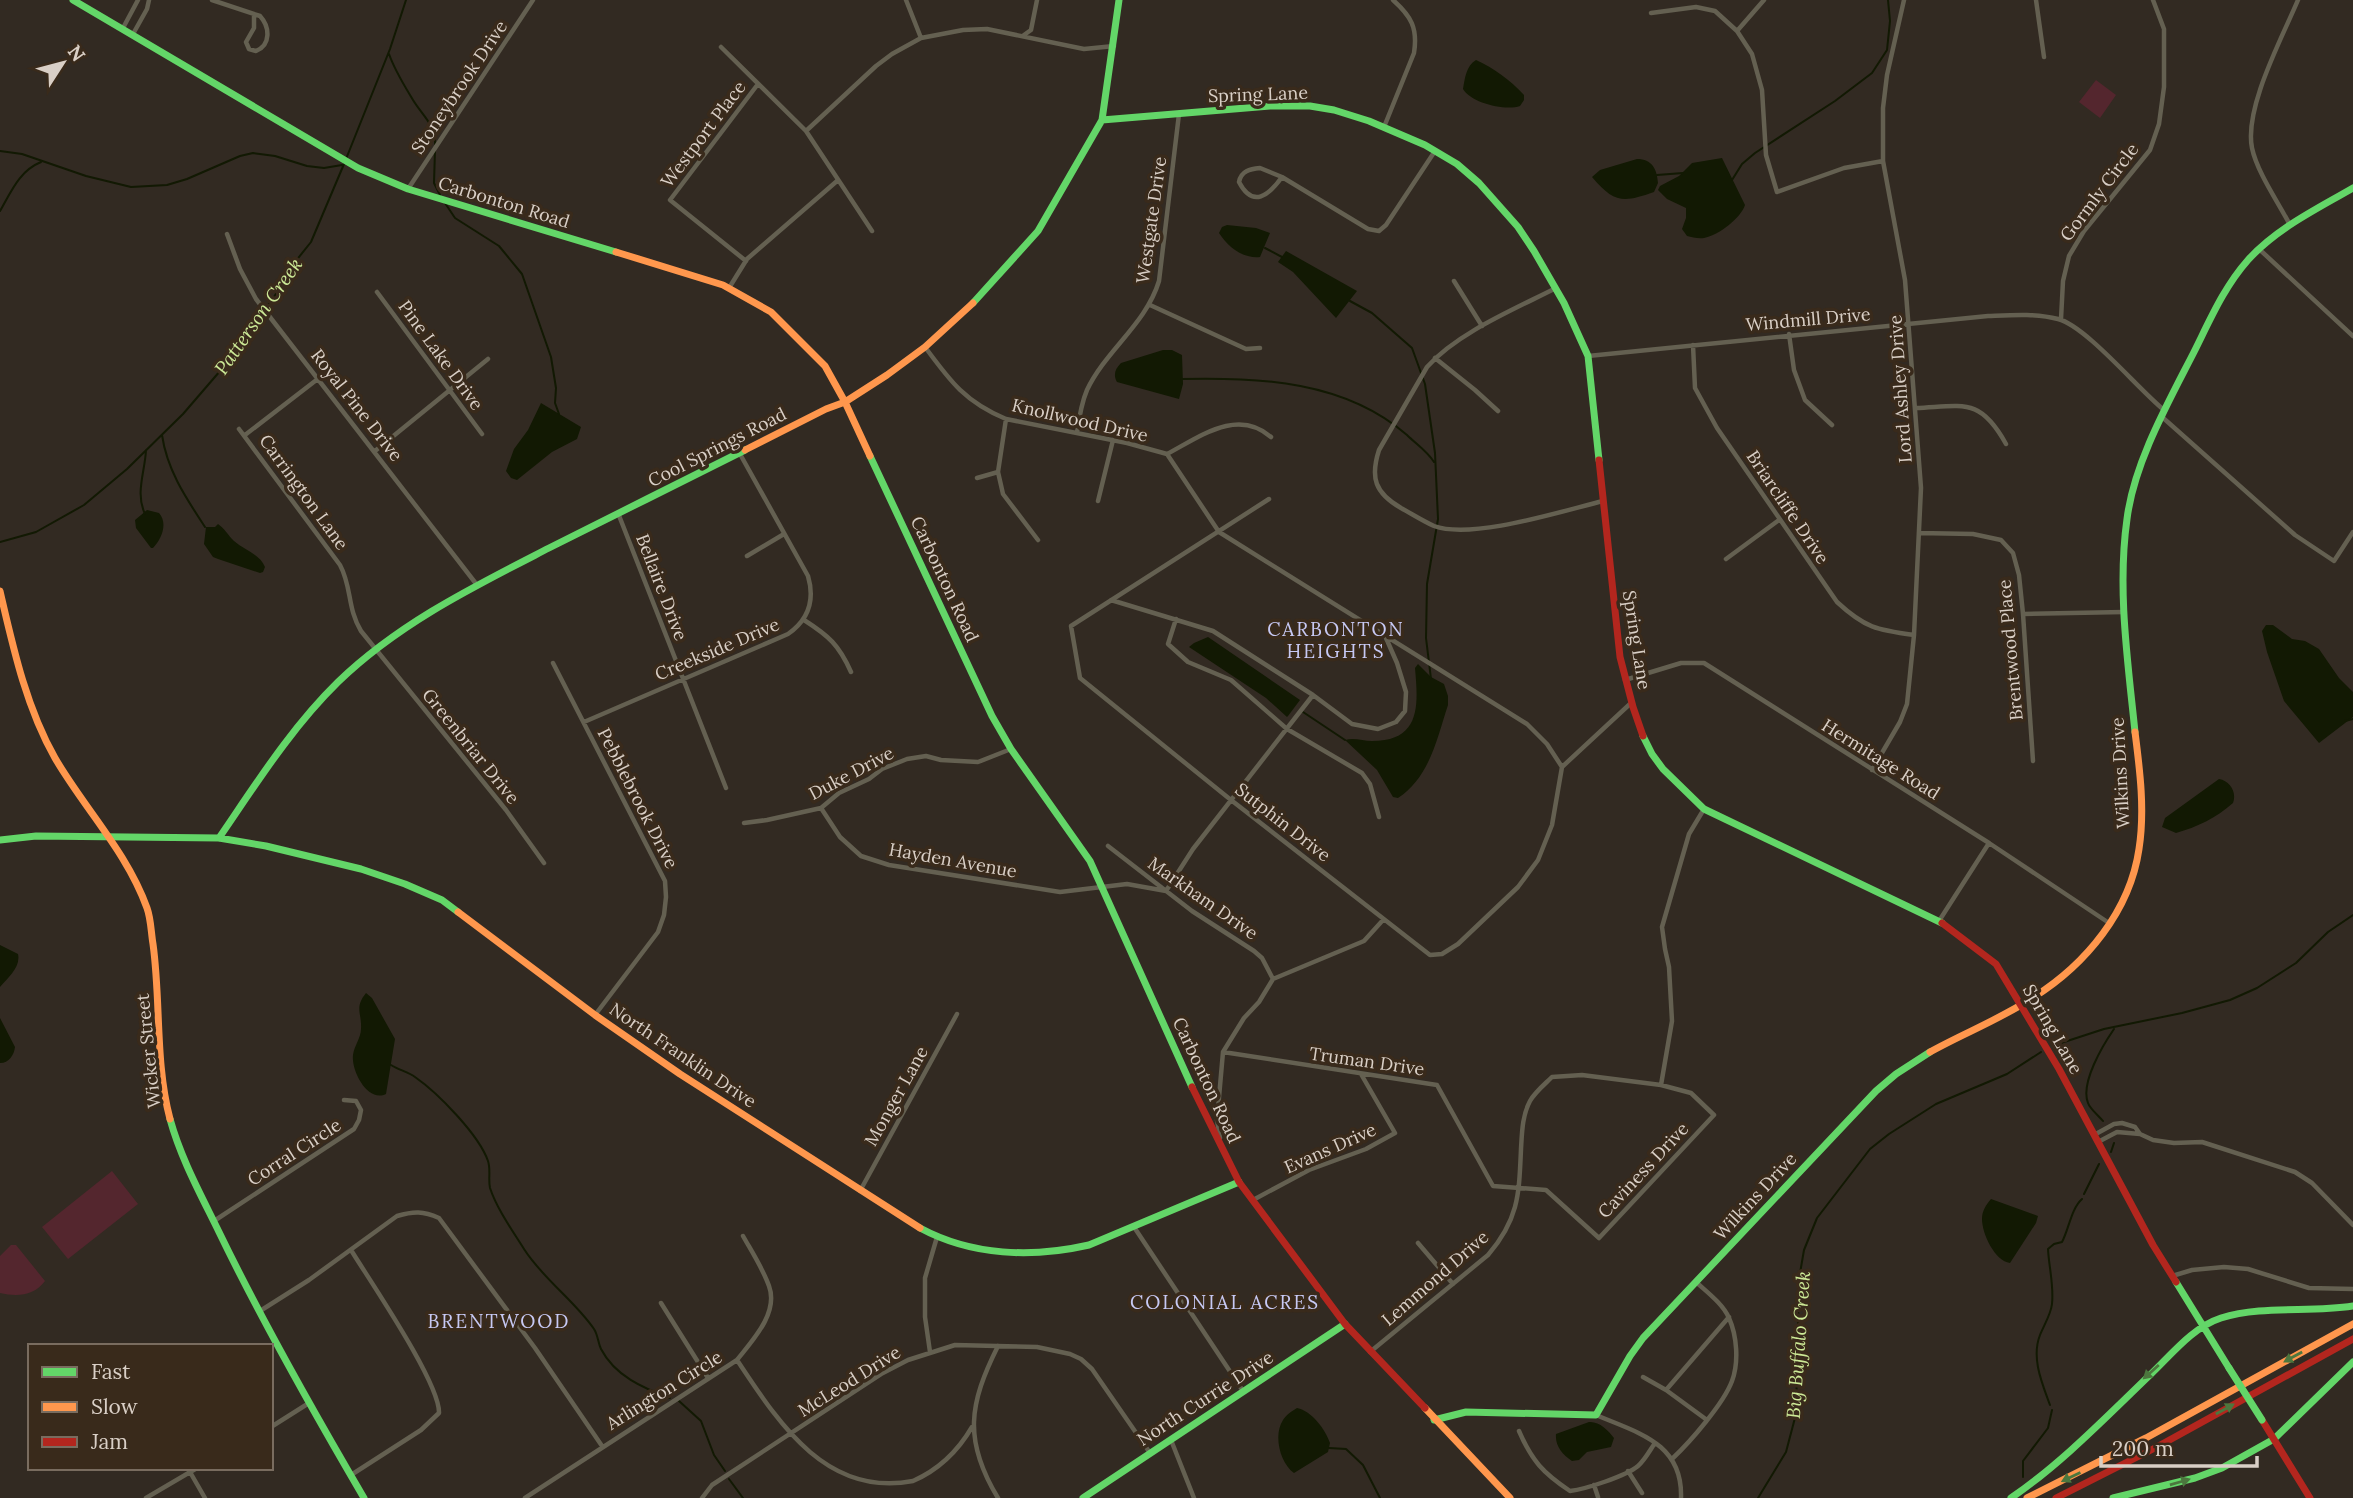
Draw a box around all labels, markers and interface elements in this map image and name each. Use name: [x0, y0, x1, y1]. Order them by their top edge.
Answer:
street label: Stoneybrook Drive: [406, 16, 512, 158]
north arrow: [28, 28, 98, 98]
text: N: [63, 40, 91, 66]
street label: Westport Place: [655, 76, 751, 192]
street label: Spring Lane: [1208, 81, 1309, 107]
street label: Gormly Circle: [2055, 138, 2143, 246]
street label: Westgate Drive: [1131, 155, 1171, 285]
street label: Carbonton Road: [435, 171, 573, 233]
water label: Patterson Creek: [209, 253, 307, 379]
street label: Pine Lake Drive: [393, 295, 489, 415]
street label: Windmill Drive: [1745, 302, 1872, 336]
street label: Lord Ashley Drive: [1883, 314, 1917, 464]
street label: Royal Pine Drive: [306, 344, 408, 466]
street label: Knollwood Drive: [1010, 393, 1151, 447]
street label: Cool Springs Road: [644, 402, 790, 492]
street label: Carrington Lane: [254, 430, 354, 555]
street label: Briarcliffe Drive: [1742, 446, 1835, 568]
street label: Carbonton Road: [906, 512, 984, 646]
street label: Bellaire Drive: [631, 530, 693, 644]
street label: Brentwood Place: [1992, 578, 2028, 721]
street label: Spring Lane: [1618, 589, 1656, 691]
street label: Creekside Drive: [651, 612, 783, 686]
district label: CARBONTON HEIGHTS: [1267, 617, 1405, 663]
street label: Greenbriar Drive: [417, 684, 525, 809]
street label: Hermitage Road: [1818, 713, 1945, 805]
street label: Wilkins Drive: [2106, 717, 2134, 829]
street label: Pebblebrook Drive: [593, 724, 683, 872]
street label: Duke Drive: [804, 741, 898, 805]
street label: Sutphin Drive: [1231, 778, 1336, 867]
street label: Hayden Avenue: [887, 837, 1019, 883]
street label: Markham Drive: [1144, 852, 1263, 945]
street label: Spring Lane: [2018, 980, 2088, 1078]
street label: Wicker Street: [131, 993, 165, 1109]
street label: North Franklin Drive: [605, 997, 761, 1113]
street label: Carbonton Road: [1168, 1013, 1246, 1147]
street label: Monger Lane: [859, 1042, 933, 1150]
street label: Truman Drive: [1308, 1042, 1426, 1080]
street label: Corral Circle: [243, 1113, 345, 1191]
street label: Evans Drive: [1280, 1117, 1380, 1178]
street label: Caviness Drive: [1593, 1117, 1693, 1223]
street label: Wilkins Drive: [1709, 1147, 1802, 1245]
street label: Lemmond Drive: [1377, 1225, 1493, 1331]
water label: Big Buffalo Creek: [1781, 1270, 1815, 1420]
district label: COLONIAL ACRES: [1130, 1290, 1320, 1314]
district label: BRENTWOOD: [428, 1309, 570, 1333]
street label: McLeod Drive: [793, 1340, 905, 1422]
legend: [28, 1344, 273, 1470]
street label: Arlington Circle: [601, 1345, 726, 1435]
street label: North Currie Drive: [1133, 1345, 1278, 1451]
one-way arrow: [2284, 1351, 2303, 1363]
text: Fast: [91, 1358, 131, 1385]
one-way arrow: [2143, 1364, 2160, 1380]
text: Slow: [91, 1393, 138, 1420]
one-way arrow: [2215, 1403, 2235, 1415]
scale bar: [2101, 1424, 2257, 1468]
text: Jam: [90, 1428, 128, 1455]
text: 200 m: [2112, 1435, 2174, 1462]
one-way arrow: [2061, 1471, 2081, 1482]
one-way arrow: [2169, 1476, 2191, 1487]

